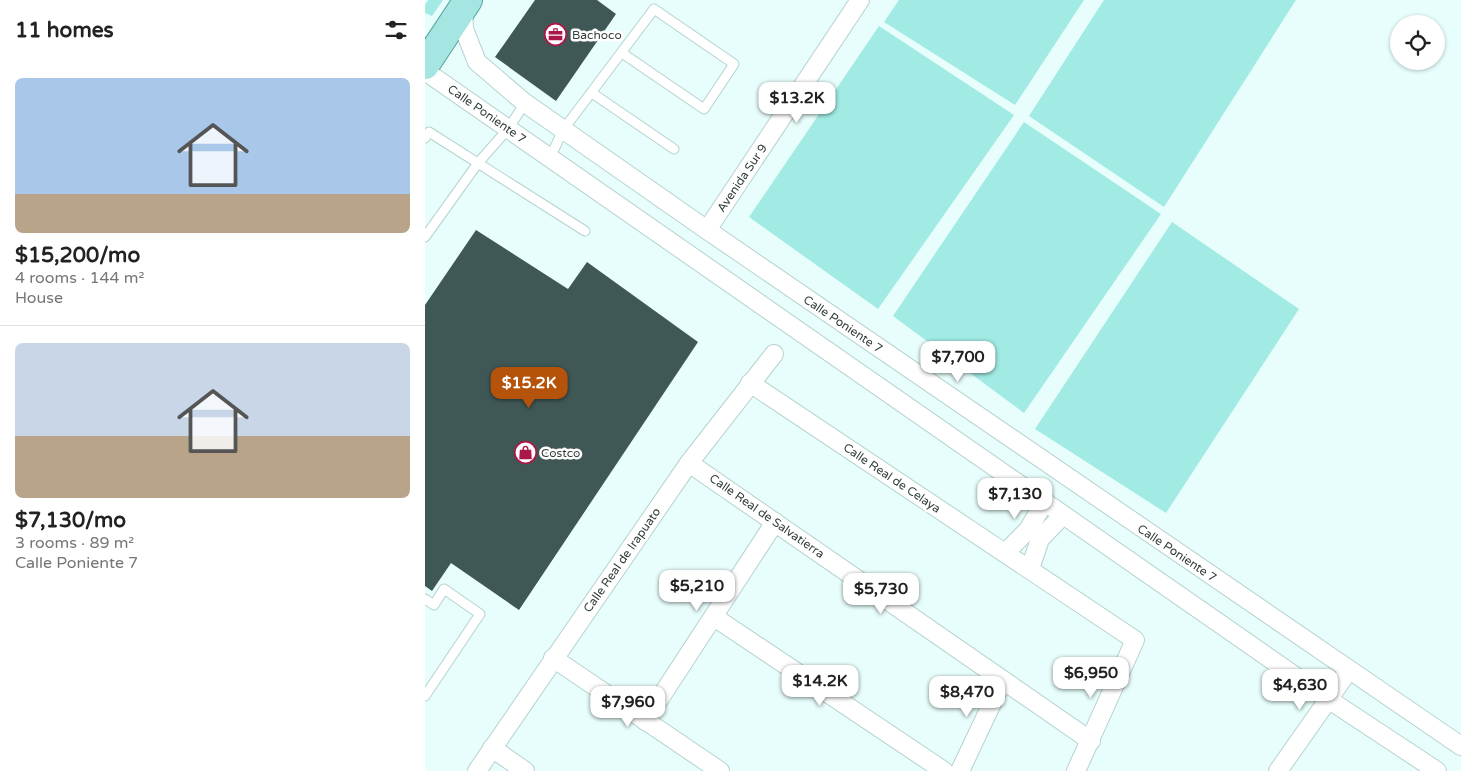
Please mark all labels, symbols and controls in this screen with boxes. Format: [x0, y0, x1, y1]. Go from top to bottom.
map controls [1390, 15, 1445, 70]
button: locate [1390, 15, 1445, 70]
icon: filters [382, 16, 410, 44]
text: 11 homes [15, 18, 114, 43]
office icon: Bachoco [544, 23, 568, 47]
place label: Bachoco [572, 28, 622, 42]
street label: Calle Poniente 7 [445, 82, 529, 146]
pin: $13.2K [756, 82, 838, 124]
text: $13.2K [770, 88, 824, 108]
icon: home [168, 110, 258, 200]
street label: Avenida Sur 9 [714, 141, 770, 215]
text: $15,200/mo [15, 243, 140, 268]
text: 4 rooms · 144 m² [15, 268, 144, 288]
text: House [15, 288, 63, 308]
street label: Calle Poniente 7 [801, 292, 885, 356]
pin: $7,700 [917, 340, 999, 383]
text: $7,700 [931, 347, 985, 367]
pin: $15.2K [488, 366, 570, 409]
text: $15.2K [502, 373, 556, 393]
icon: home [168, 376, 258, 466]
street label: Calle Real de Celaya [841, 440, 943, 516]
shop icon: Costco [513, 441, 537, 465]
place label: Costco [541, 446, 580, 460]
street label: Calle Real de Salvatierra [707, 471, 827, 561]
pin: $7,130 [974, 478, 1056, 520]
text: $7,130 [988, 484, 1042, 504]
street label: Calle Real de Irapuato [581, 505, 663, 615]
text: $7,130/mo [15, 508, 126, 533]
street label: Calle Poniente 7 [1135, 521, 1219, 585]
text: 3 rooms · 89 m² [15, 533, 134, 553]
text: Calle Poniente 7 [15, 553, 138, 573]
pin: $5,210 [656, 570, 738, 612]
pin: $5,730 [840, 572, 922, 615]
text: $5,210 [670, 576, 724, 596]
text: $5,730 [854, 579, 908, 599]
pin: $6,950 [1050, 656, 1132, 699]
text: $6,950 [1064, 663, 1118, 683]
pin: $14.2K [779, 664, 861, 707]
pin: $4,630 [1259, 668, 1341, 711]
text: $14.2K [793, 671, 847, 691]
text: $4,630 [1273, 675, 1327, 695]
pin: $8,470 [926, 676, 1008, 718]
text: $8,470 [940, 682, 994, 702]
pin: $7,960 [587, 686, 669, 728]
text: $7,960 [601, 692, 655, 712]

